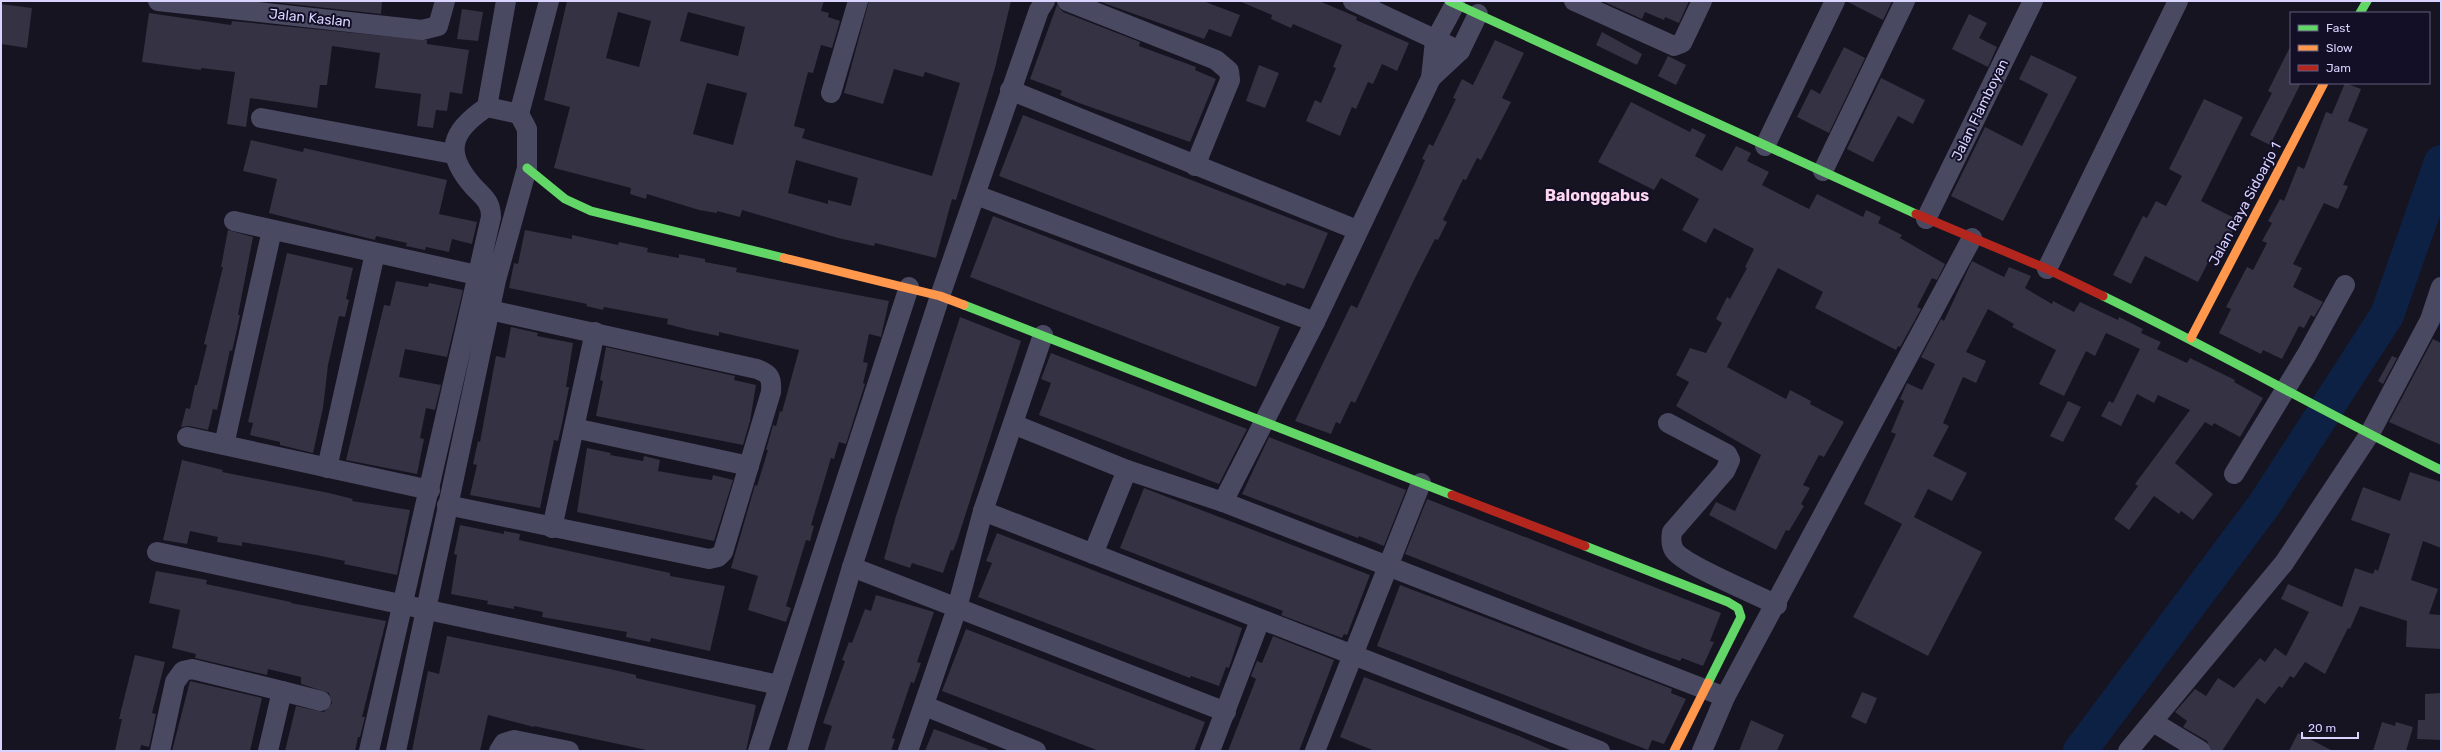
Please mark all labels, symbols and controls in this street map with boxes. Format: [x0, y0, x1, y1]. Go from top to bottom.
street label: Jalan Kaslan [268, 5, 352, 31]
legend [2290, 12, 2430, 84]
text: Fast [2326, 21, 2350, 35]
text: Slow [2326, 41, 2353, 55]
street label: Jalan Flamboyan [1948, 56, 2012, 164]
text: Jam [2326, 61, 2351, 75]
street label: Jalan Raya Sidoarjo 1 [2205, 139, 2285, 269]
district label: Balonggabus [1545, 186, 1649, 205]
scale bar [2302, 714, 2358, 740]
text: 20 m [2308, 721, 2336, 735]

